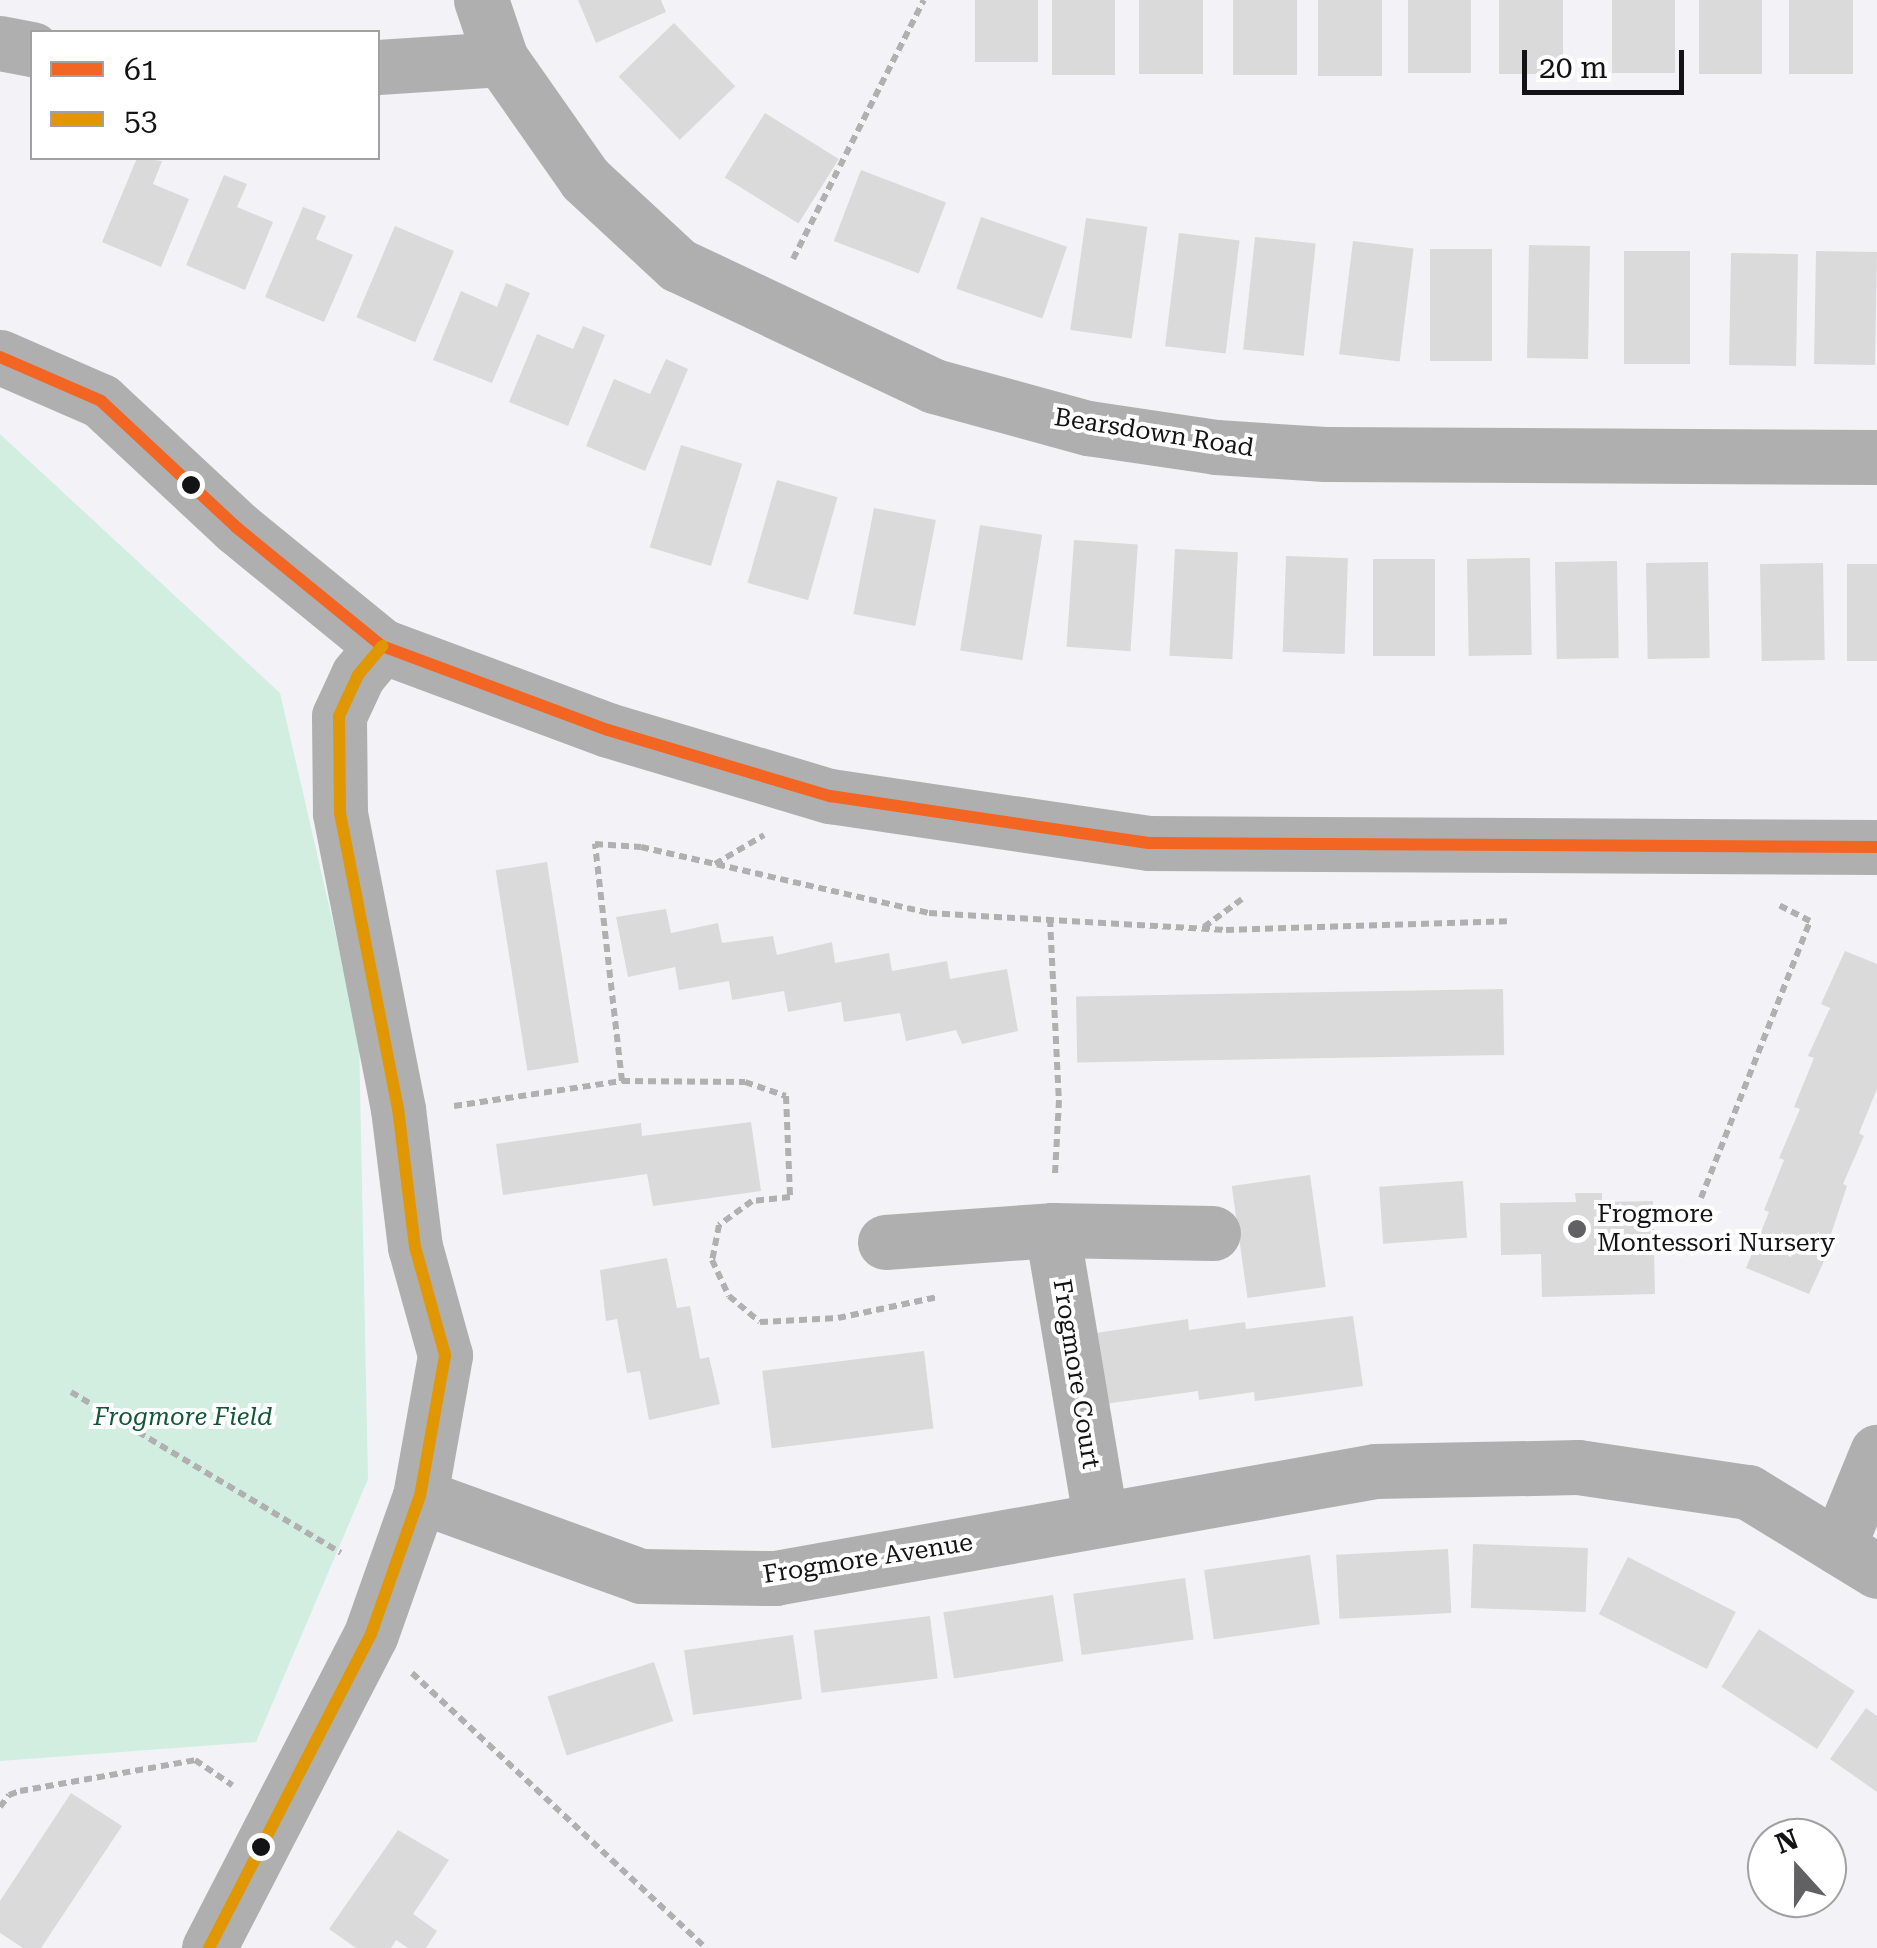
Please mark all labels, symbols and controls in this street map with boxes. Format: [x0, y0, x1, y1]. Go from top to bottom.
legend [30, 30, 380, 160]
scale bar [1527, 30, 1690, 92]
text: 20 m [1539, 50, 1608, 85]
text: 61 [124, 52, 158, 87]
text: 53 [124, 102, 158, 137]
street label: Bearsdown Road [1052, 402, 1256, 464]
unlabelled marker [181, 475, 201, 495]
place label: Frogmore Montessori Nursery [1597, 1200, 1835, 1259]
marker: Frogmore Montessori Nursery [1566, 1218, 1588, 1240]
street label: Frogmore Court [1046, 1277, 1106, 1471]
park label: Frogmore Field [93, 1402, 273, 1432]
street label: Frogmore Avenue [761, 1528, 975, 1590]
north arrow [1747, 1818, 1847, 1918]
text: N [1771, 1822, 1803, 1861]
unlabelled marker [251, 1837, 271, 1857]

